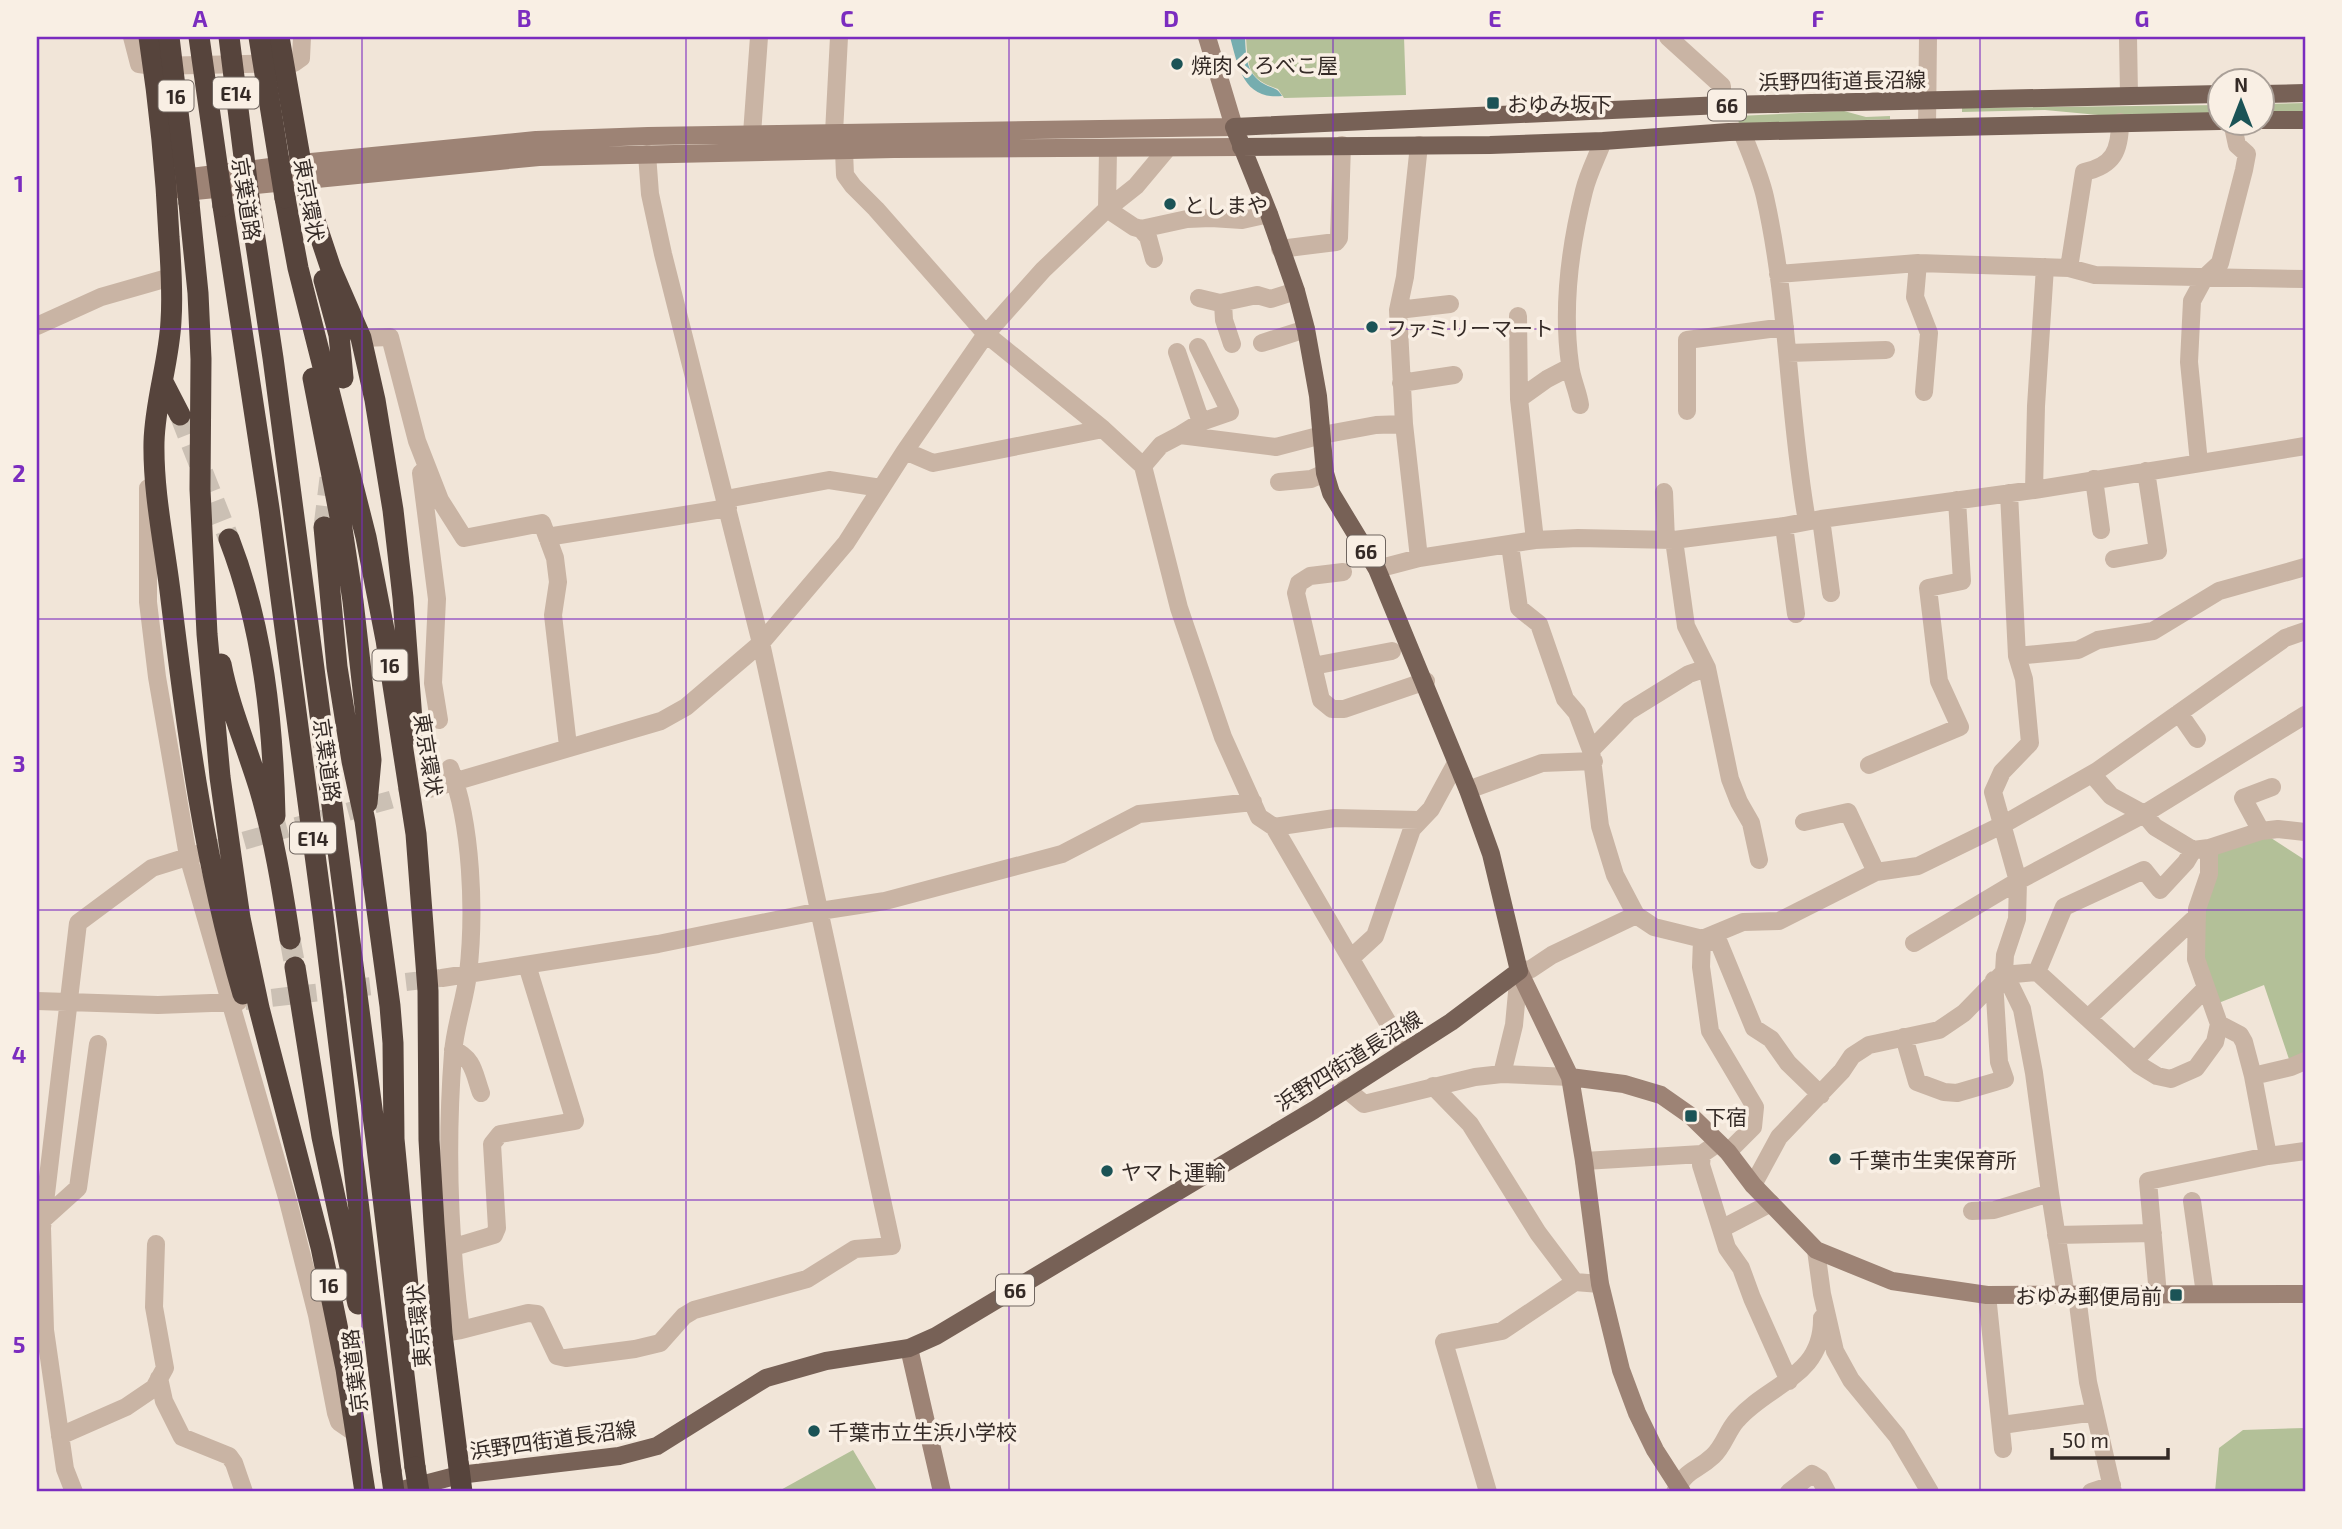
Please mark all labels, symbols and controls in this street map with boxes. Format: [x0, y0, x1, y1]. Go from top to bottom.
text: A [192, 4, 208, 32]
text: B [517, 4, 531, 32]
text: C [840, 4, 854, 32]
text: D [1163, 4, 1179, 32]
text: E [1488, 4, 1502, 32]
text: F [1812, 4, 1825, 32]
text: G [2135, 4, 2149, 32]
place label: 焼肉くろべこ屋 [1191, 52, 1338, 77]
marker: 焼肉くろべこ屋 [1169, 56, 1185, 72]
street label: 浜野四街道長沼線 [1758, 66, 1926, 94]
north arrow [2206, 66, 2276, 136]
text: N [2234, 73, 2248, 96]
road number: E14 [213, 78, 259, 108]
road number: 16 [158, 80, 194, 111]
road number: 66 [1708, 90, 1746, 120]
place label: おゆみ坂下 [1507, 91, 1612, 116]
marker: おゆみ坂下 [1485, 95, 1501, 111]
street label: 京葉道路 [228, 156, 266, 242]
street label: 東京環状 [290, 156, 330, 244]
text: 1 [14, 169, 24, 197]
place label: としまや [1184, 192, 1268, 217]
marker: としまや [1162, 196, 1178, 212]
place label: ファミリーマート [1386, 315, 1554, 340]
marker: ファミリーマート [1364, 319, 1380, 335]
text: 2 [12, 459, 26, 487]
road number: 66 [1347, 536, 1385, 566]
road number: 16 [372, 650, 408, 680]
street label: 東京環状 [410, 712, 448, 798]
street label: 京葉道路 [310, 717, 346, 803]
text: 3 [12, 749, 26, 777]
road number: E14 [290, 822, 336, 853]
street label: 浜野四街道長沼線 [1270, 1005, 1426, 1115]
text: 4 [12, 1040, 26, 1068]
place label: 下宿 [1705, 1104, 1747, 1129]
marker: 下宿 [1683, 1108, 1699, 1124]
place label: 千葉市生実保育所 [1849, 1147, 2017, 1172]
marker: 千葉市生実保育所 [1827, 1151, 1843, 1167]
place label: ヤマト運輸 [1121, 1159, 1226, 1184]
marker: ヤマト運輸 [1099, 1163, 1115, 1179]
road number: 16 [312, 1270, 346, 1301]
road number: 66 [996, 1274, 1034, 1306]
street label: 東京環状 [402, 1283, 434, 1369]
place label: おゆみ郵便局前 [2015, 1283, 2162, 1308]
marker: おゆみ郵便局前 [2168, 1287, 2184, 1303]
street label: 京葉道路 [336, 1328, 372, 1414]
text: 5 [13, 1330, 25, 1358]
street label: 浜野四街道長沼線 [468, 1415, 638, 1463]
scale bar [2052, 1417, 2167, 1461]
place label: 千葉市立生浜小学校 [828, 1419, 1017, 1444]
marker: 千葉市立生浜小学校 [806, 1423, 822, 1439]
text: 50 m [2062, 1427, 2109, 1452]

